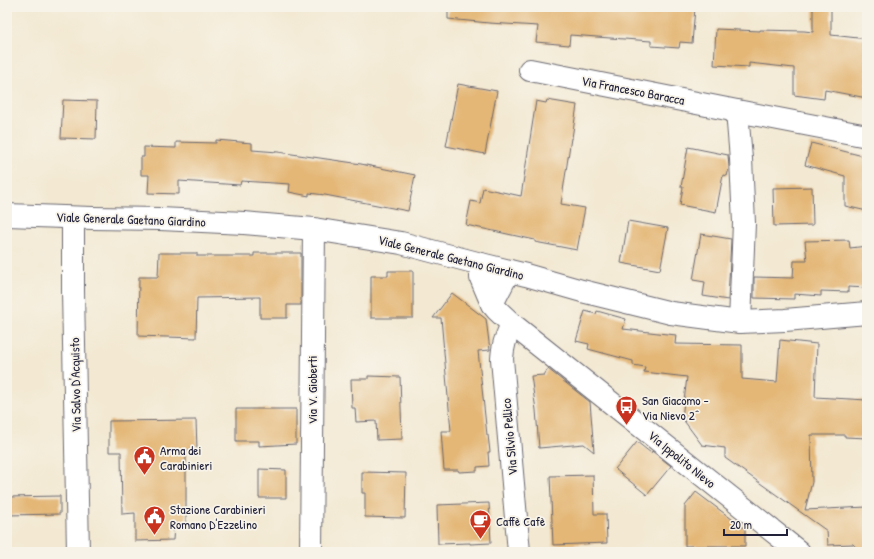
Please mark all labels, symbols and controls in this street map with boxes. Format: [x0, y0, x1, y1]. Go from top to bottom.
street label: Via Francesco Baracca [580, 71, 686, 109]
street label: Viale Generale Gaetano Giardino [56, 207, 206, 231]
street label: Viale Generale Gaetano Giardino [376, 230, 526, 284]
street label: Via Salvo D'Acquisto [65, 337, 85, 433]
street label: Via V. Gioberti [303, 356, 321, 424]
place label: San Giacomo - Via Nievo 2^ [642, 391, 709, 424]
bus stop icon: San Giacomo - Via Nievo 2^ [614, 394, 640, 427]
street label: Via Silvio Pellico [497, 398, 521, 476]
street label: Via Ippolito Nievo [644, 426, 720, 492]
place label: Arma dei Carabinieri [160, 441, 212, 474]
public building icon: Arma dei Carabinieri [131, 444, 157, 477]
place label: Stazione Carabinieri Romano D'Ezzelino [170, 500, 266, 533]
public building icon: Stazione Carabinieri Romano D'Ezzelino [142, 503, 168, 536]
cafe icon: Caffè Cafè [467, 508, 493, 541]
scale bar [724, 511, 787, 537]
place label: Caffè Cafè [496, 512, 545, 530]
text: 20 m [730, 516, 752, 533]

